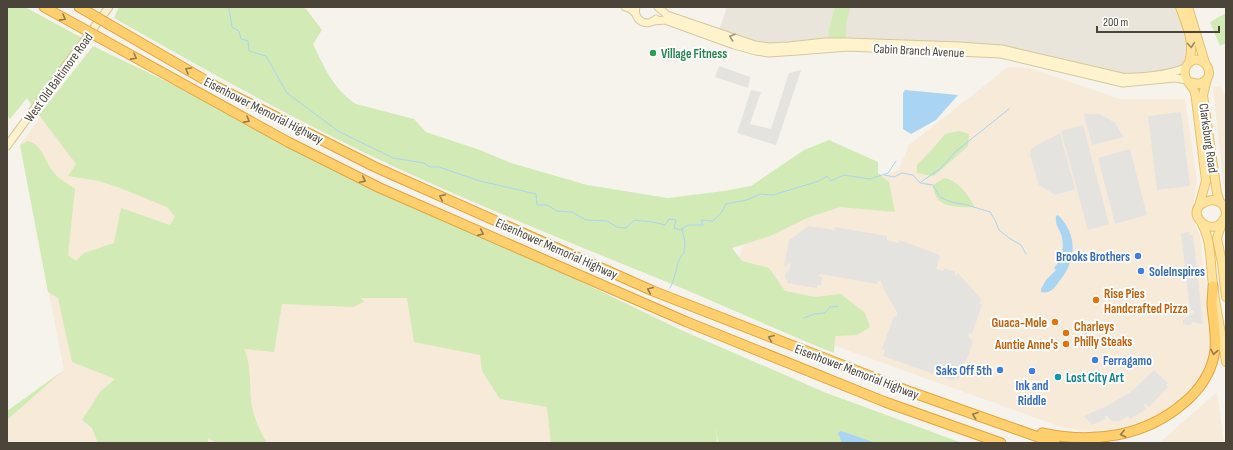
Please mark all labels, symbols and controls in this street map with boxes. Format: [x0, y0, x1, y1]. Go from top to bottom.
scale bar [1097, 8, 1219, 34]
one-way arrow [59, 13, 66, 20]
text: 200 m [1103, 15, 1129, 30]
street label: West Old Baltimore Road [21, 30, 97, 125]
one-way arrow [728, 33, 735, 42]
street label: Cabin Branch Avenue [873, 41, 965, 61]
one-way arrow [1186, 42, 1195, 48]
place label: Village Fitness [661, 46, 727, 62]
marker: Village Fitness [648, 48, 658, 58]
one-way arrow [130, 52, 137, 59]
one-way arrow [185, 67, 192, 74]
street label: Eisenhower Memorial Highway [201, 74, 326, 148]
street label: Clarksburg Road [1195, 102, 1221, 174]
one-way arrow [243, 115, 251, 122]
one-way arrow [359, 175, 366, 183]
one-way arrow [439, 194, 447, 202]
street label: Eisenhower Memorial Highway [493, 215, 620, 283]
one-way arrow [477, 228, 485, 236]
place label: Brooks Brothers [1056, 249, 1130, 265]
marker: Brooks Brothers [1133, 251, 1143, 261]
place label: SoleInspires [1149, 264, 1205, 280]
marker: SoleInspires [1136, 266, 1146, 276]
one-way arrow [647, 286, 654, 294]
place label: Rise Pies Handcrafted Pizza [1104, 286, 1188, 317]
marker: Rise Pies Handcrafted Pizza [1091, 295, 1101, 305]
place label: Guaca-Mole [991, 315, 1047, 331]
marker: Guaca-Mole [1050, 317, 1060, 327]
place label: Charleys Philly Steaks [1074, 319, 1132, 350]
marker: Charleys Philly Steaks [1061, 328, 1071, 338]
one-way arrow [768, 334, 775, 342]
place label: Auntie Anne's [994, 337, 1058, 353]
marker: Auntie Anne's [1061, 339, 1071, 349]
street label: Eisenhower Memorial Highway [792, 341, 921, 403]
one-way arrow [1211, 349, 1219, 356]
place label: Ferragamo [1103, 353, 1152, 369]
marker: Ferragamo [1090, 355, 1100, 365]
place label: Saks Off 5th [936, 363, 992, 379]
marker: Saks Off 5th [995, 365, 1005, 375]
marker: Ink and Riddle [1027, 366, 1037, 376]
place label: Lost City Art [1066, 370, 1125, 386]
marker: Lost City Art [1053, 372, 1063, 382]
place label: Ink and Riddle [1016, 378, 1049, 409]
one-way arrow [971, 412, 978, 420]
one-way arrow [1119, 430, 1126, 438]

